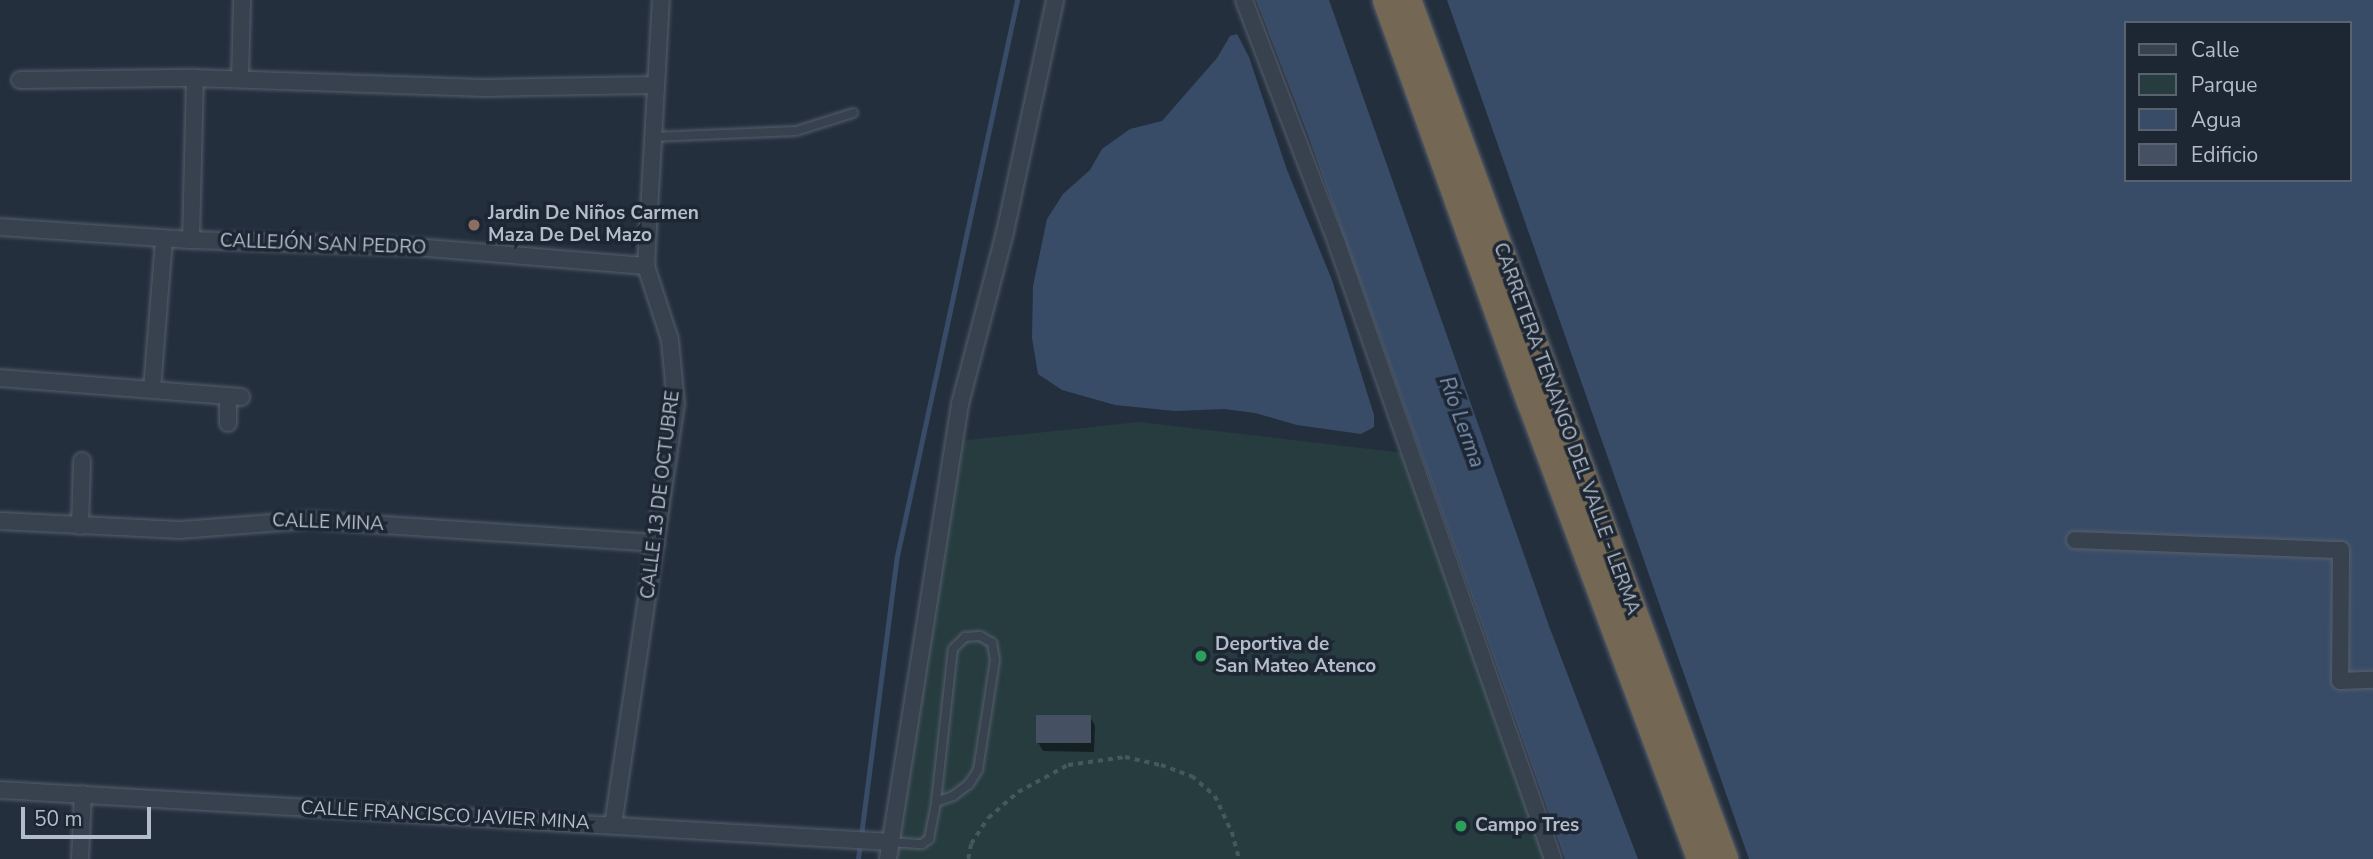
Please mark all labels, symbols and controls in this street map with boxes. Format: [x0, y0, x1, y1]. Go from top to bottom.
legend [2124, 21, 2352, 182]
text: Calle [2191, 36, 2239, 64]
text: Parque [2191, 71, 2258, 99]
text: Agua [2191, 106, 2241, 134]
text: Edificio [2191, 141, 2258, 169]
place label: Jardin De Niños Carmen Maza De Del Mazo [488, 203, 699, 247]
marker: Jardin De Niños Carmen Maza De Del Mazo [466, 217, 482, 233]
street label: CALLEJÓN SAN PEDRO [219, 230, 427, 260]
street label: CARRETERA TENANGO DEL VALLE - LERMA [1488, 240, 1644, 618]
water label: Río Lerma [1434, 373, 1490, 471]
street label: CALLE 13 DE OCTUBRE [637, 390, 685, 600]
street label: CALLE MINA [272, 510, 384, 536]
place label: Deportiva de San Mateo Atenco [1215, 634, 1376, 678]
marker: Deportiva de San Mateo Atenco [1193, 648, 1209, 664]
scale bar [24, 792, 154, 836]
street label: CALLE FRANCISCO JAVIER MINA [300, 797, 590, 835]
text: 50 m [34, 805, 83, 833]
place label: Campo Tres [1475, 815, 1579, 837]
marker: Campo Tres [1453, 818, 1469, 834]

